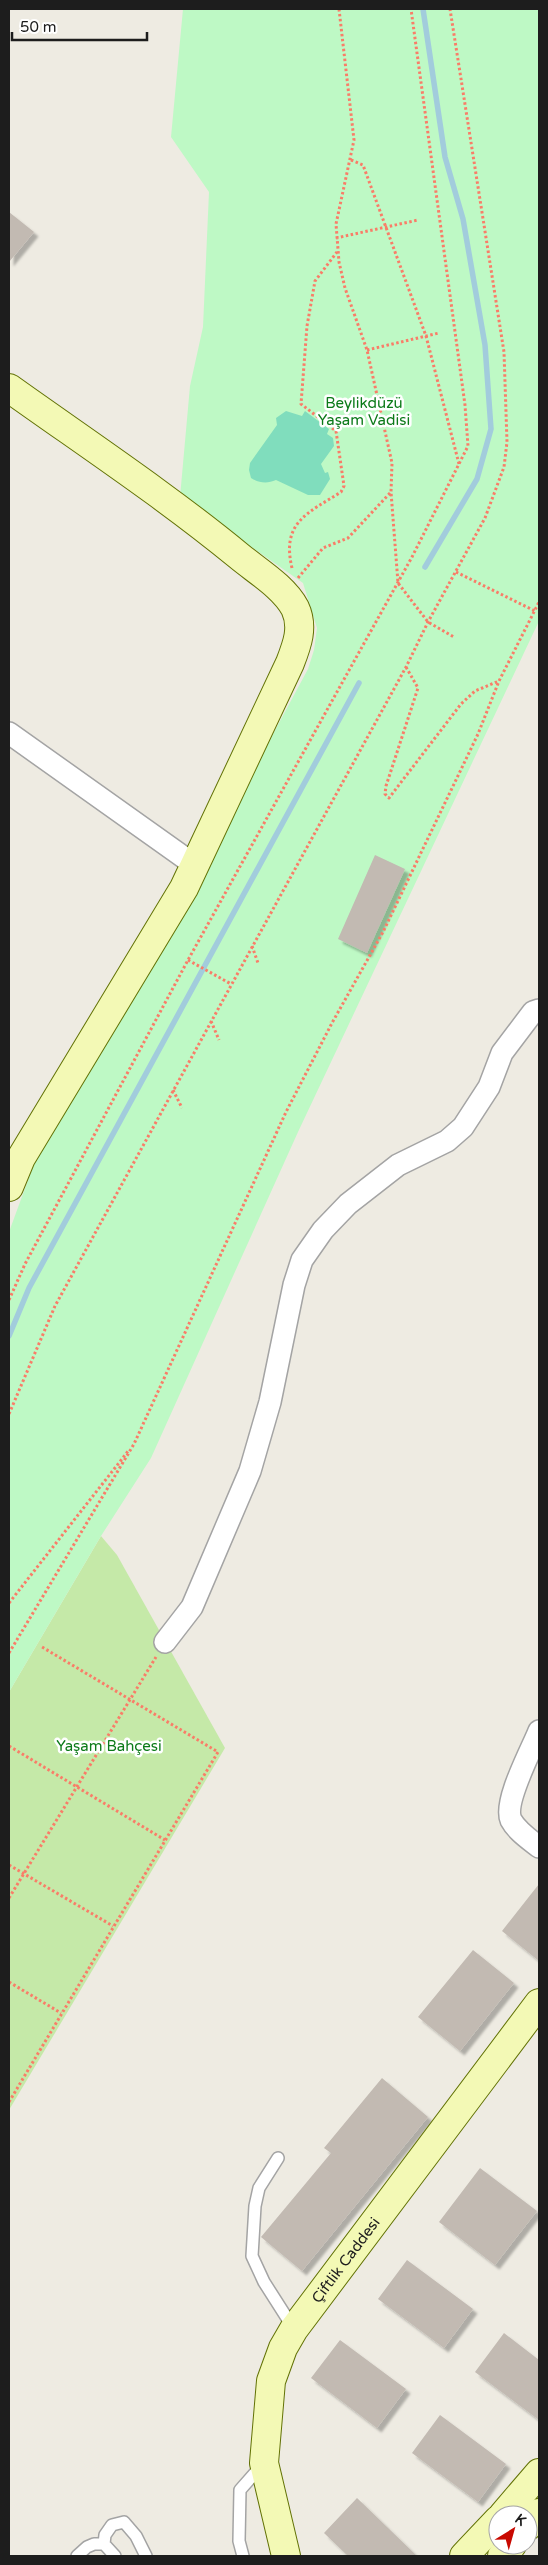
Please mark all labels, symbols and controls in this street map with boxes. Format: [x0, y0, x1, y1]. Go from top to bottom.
scale bar [12, 10, 148, 42]
text: 50 m [20, 18, 57, 36]
park label: Beylikdüzü Yaşam Vadisi [318, 394, 410, 429]
park label: Yaşam Bahçesi [56, 1737, 162, 1755]
street label: Çiftlik Caddesi [308, 2214, 384, 2307]
north arrow [488, 2505, 538, 2555]
text: K [512, 2510, 530, 2530]

